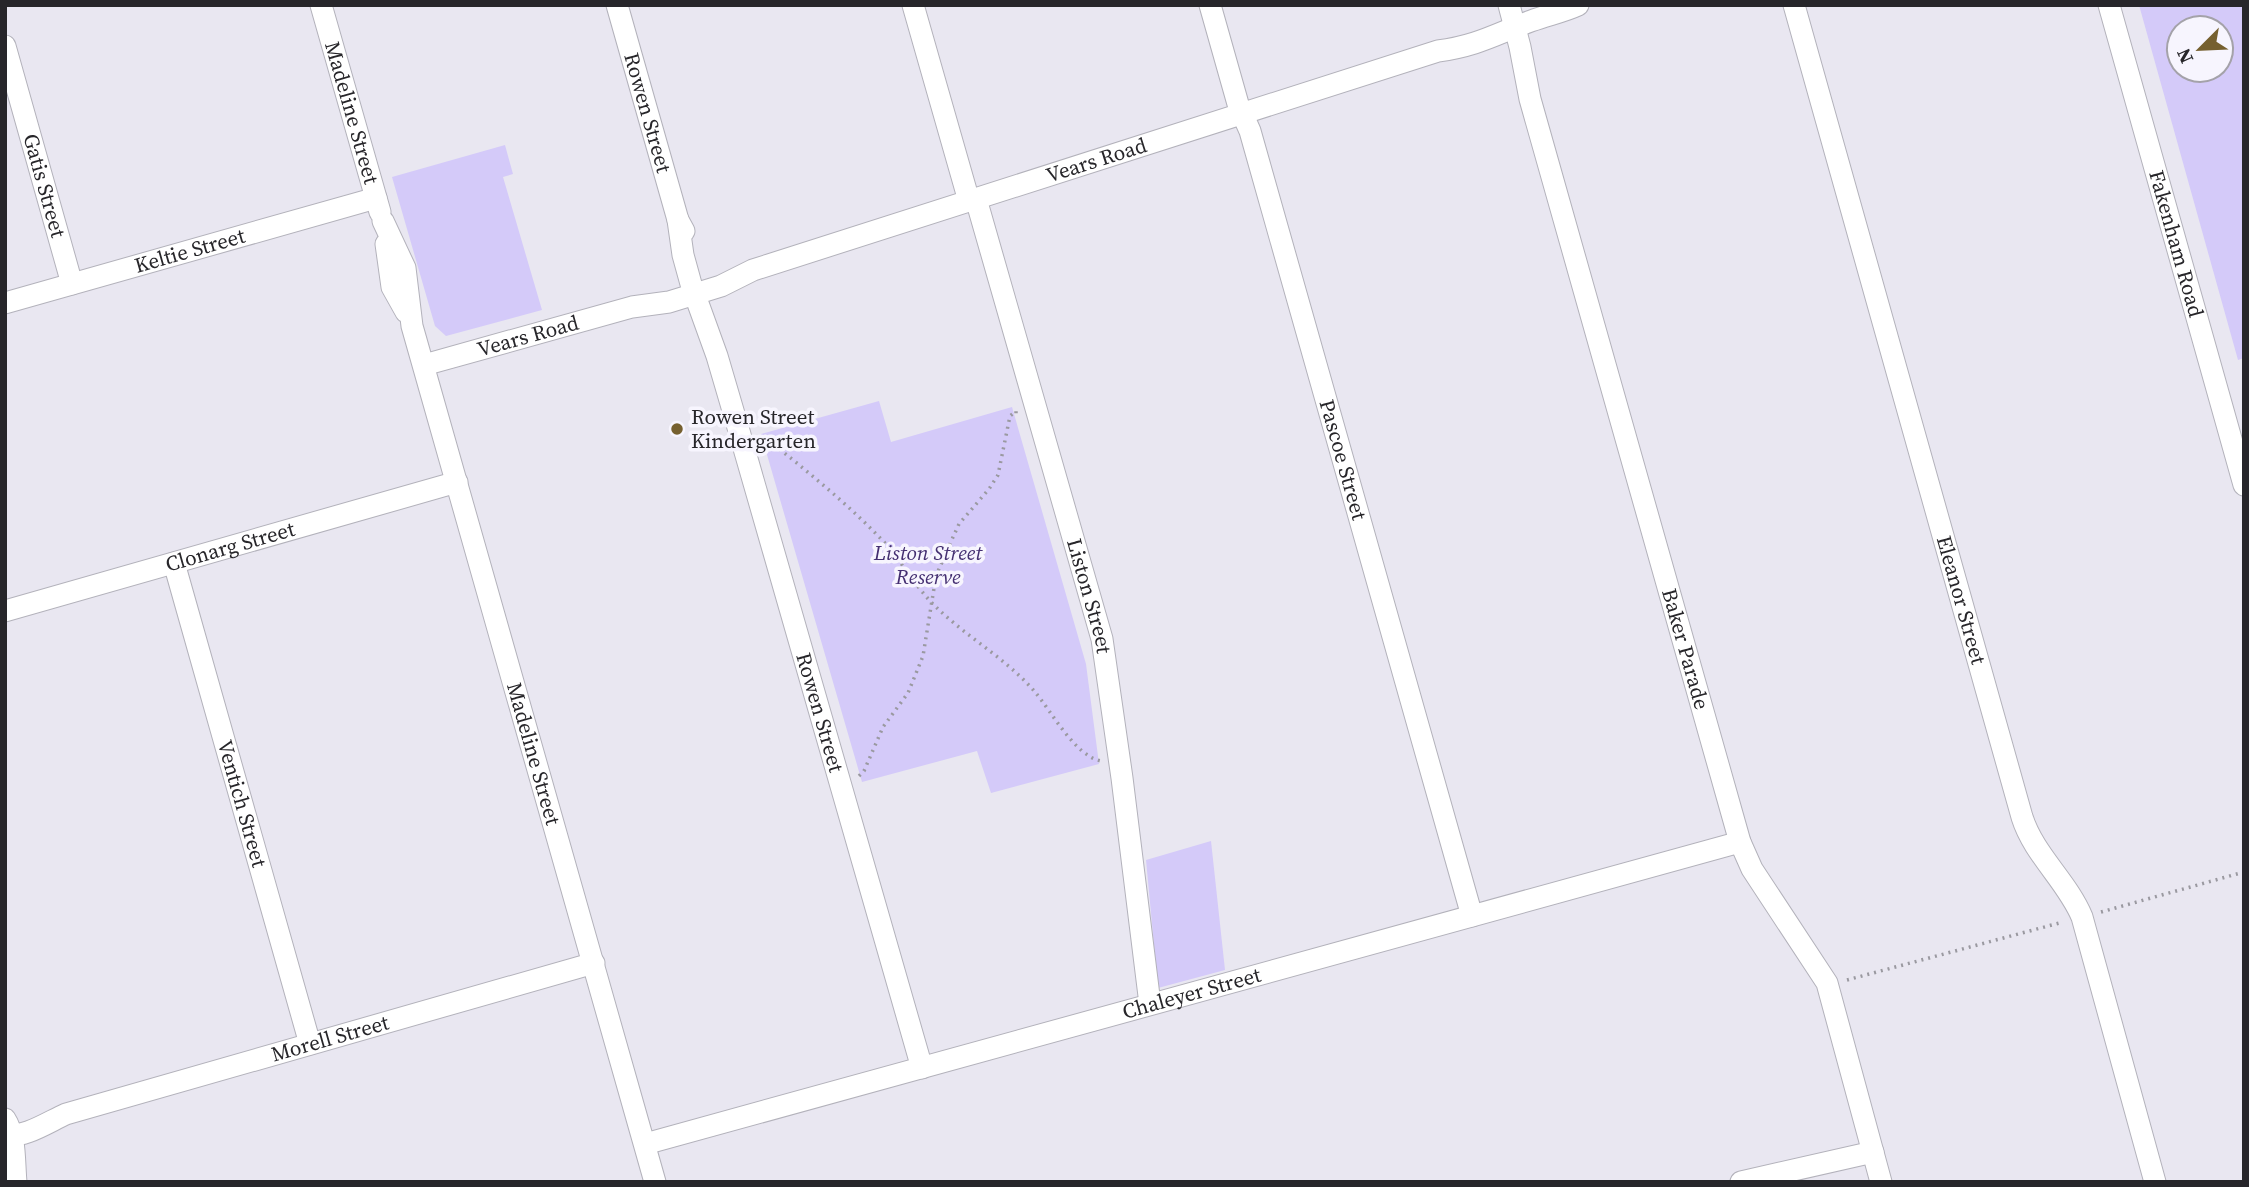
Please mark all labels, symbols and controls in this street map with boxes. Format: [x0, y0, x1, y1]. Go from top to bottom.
north arrow [2165, 14, 2235, 84]
street label: Madeline Street [318, 38, 386, 187]
text: N [2170, 44, 2199, 68]
street label: Rowen Street [617, 49, 679, 176]
street label: Gatis Street [16, 130, 73, 241]
street label: Vears Road [1042, 130, 1150, 189]
street label: Fakenham Road [2142, 167, 2211, 320]
street label: Keltie Street [131, 221, 248, 280]
street label: Vears Road [474, 308, 582, 363]
street label: Pascoe Street [1313, 396, 1374, 523]
place label: Rowen Street Kindergarten [691, 402, 816, 455]
marker: Rowen Street Kindergarten [669, 421, 685, 437]
street label: Clonarg Street [162, 514, 298, 579]
street label: Eleanor Street [1930, 532, 1993, 668]
street label: Liston Street [1060, 535, 1119, 655]
park label: Liston Street Reserve [873, 538, 983, 591]
street label: Baker Parade [1655, 585, 1717, 713]
street label: Rowen Street [789, 649, 851, 776]
street label: Madeline Street [500, 679, 568, 828]
street label: Ventich Street [211, 736, 274, 871]
street label: Chaleyer Street [1119, 960, 1264, 1026]
street label: Morell Street [268, 1007, 392, 1069]

